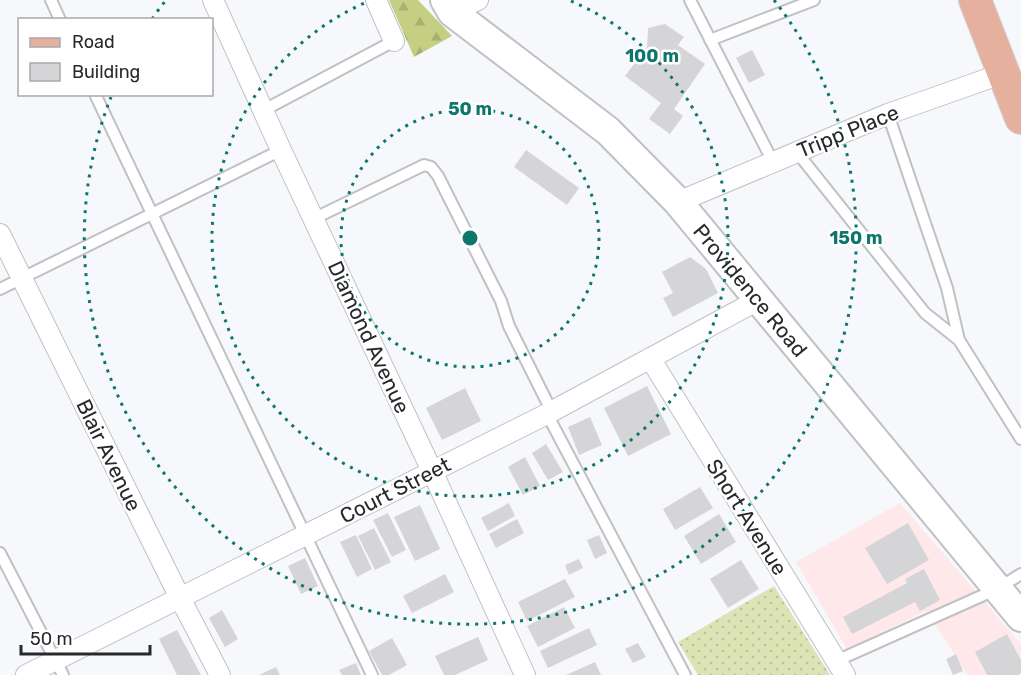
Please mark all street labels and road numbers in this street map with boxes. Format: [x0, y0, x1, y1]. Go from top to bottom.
street label: Tripp Place [794, 99, 902, 163]
street label: Providence Road [689, 218, 813, 362]
street label: Diamond Avenue [323, 257, 415, 417]
street label: Blair Avenue [71, 395, 147, 515]
street label: Court Street [336, 451, 454, 529]
street label: Short Avenue [701, 454, 793, 580]

